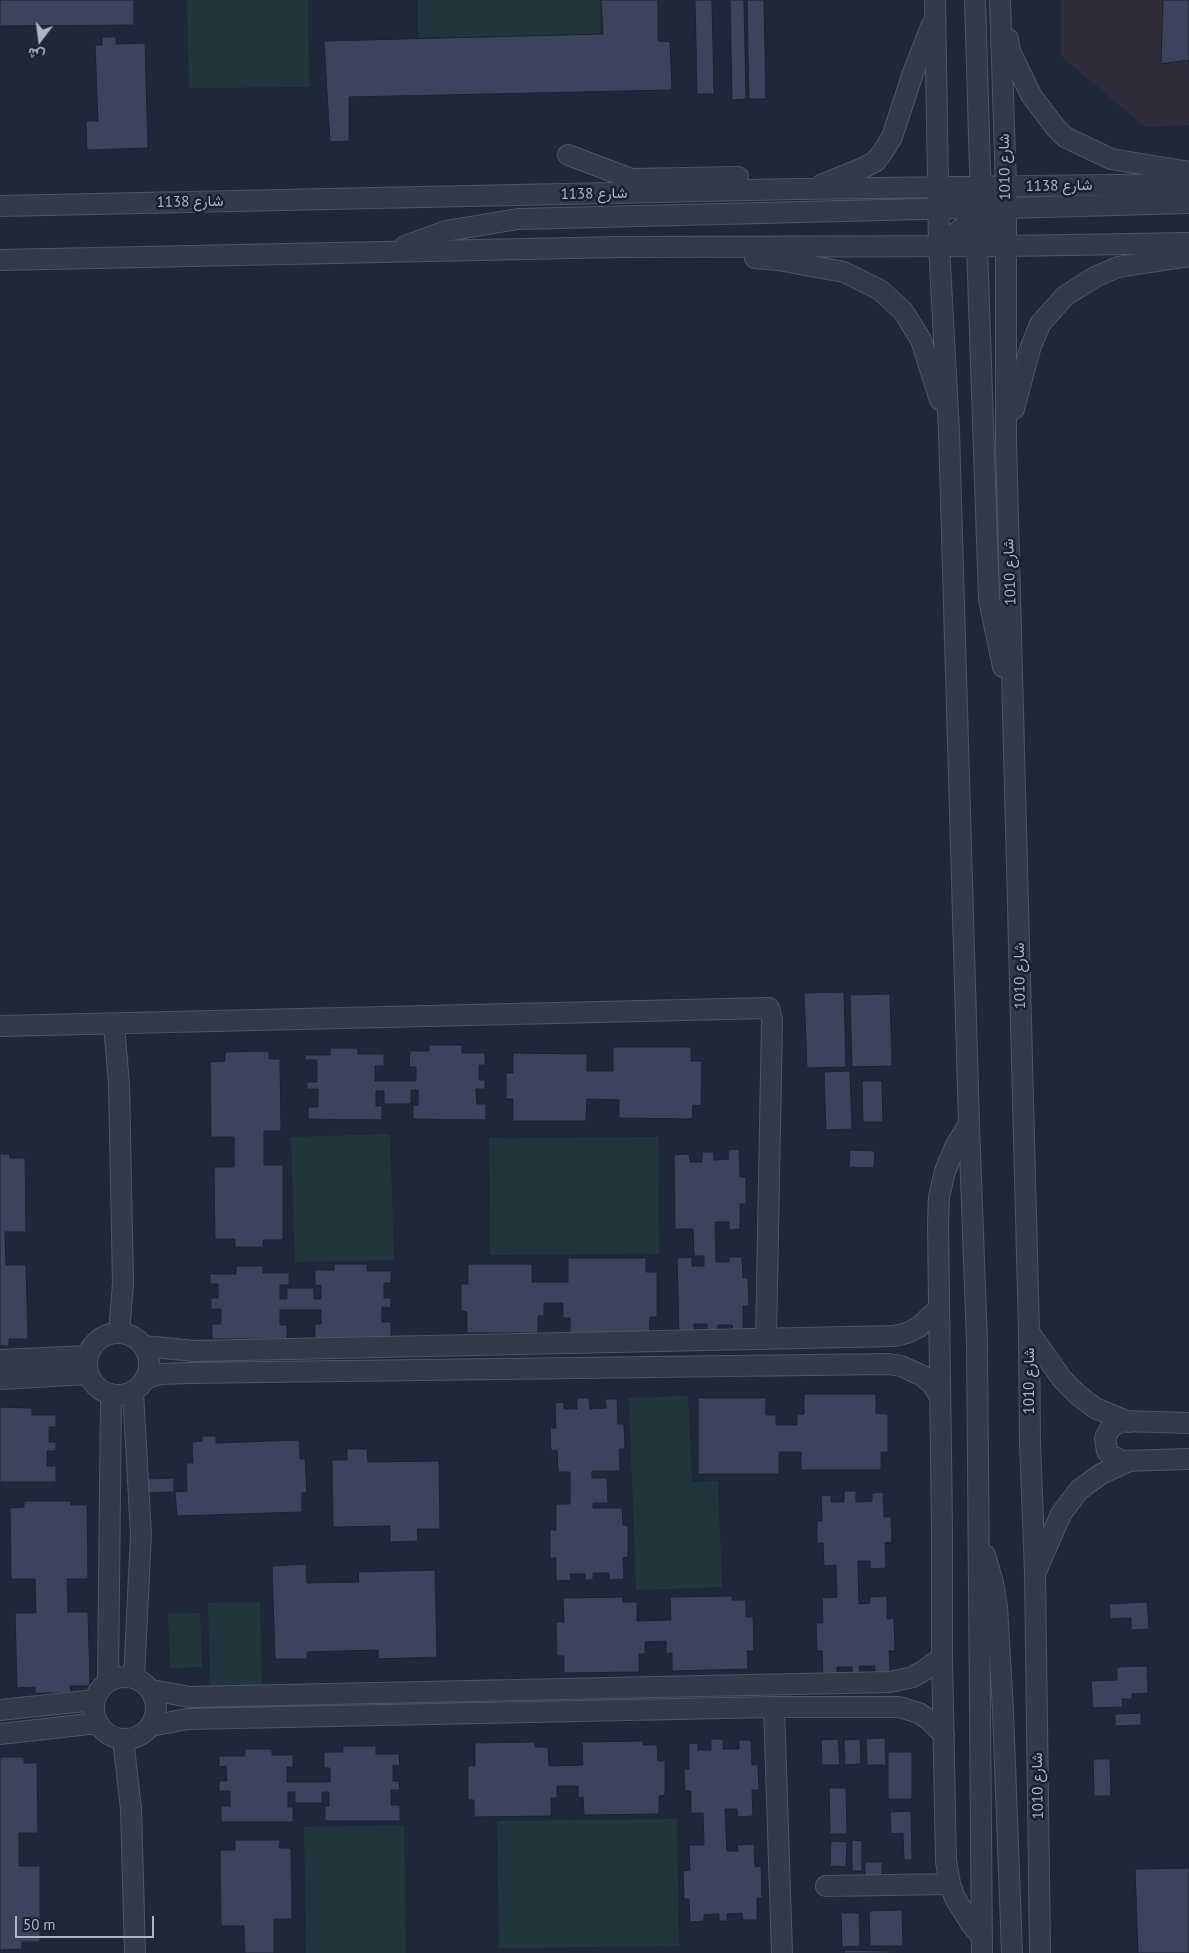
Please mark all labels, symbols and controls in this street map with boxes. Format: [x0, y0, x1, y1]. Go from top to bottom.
north arrow [15, 15, 65, 65]
text: ش [26, 44, 47, 65]
street label: شارع 1010 [995, 133, 1015, 201]
street label: شارع 1138 [1025, 176, 1093, 196]
street label: شارع 1138 [560, 184, 628, 204]
street label: شارع 1138 [156, 192, 224, 212]
street label: شارع 1010 [1000, 538, 1020, 606]
street label: شارع 1010 [1010, 942, 1030, 1010]
street label: شارع 1010 [1021, 1348, 1039, 1414]
street label: شارع 1010 [1028, 1752, 1048, 1820]
scale bar [18, 1906, 156, 1938]
text: 50 m [23, 1915, 56, 1934]

